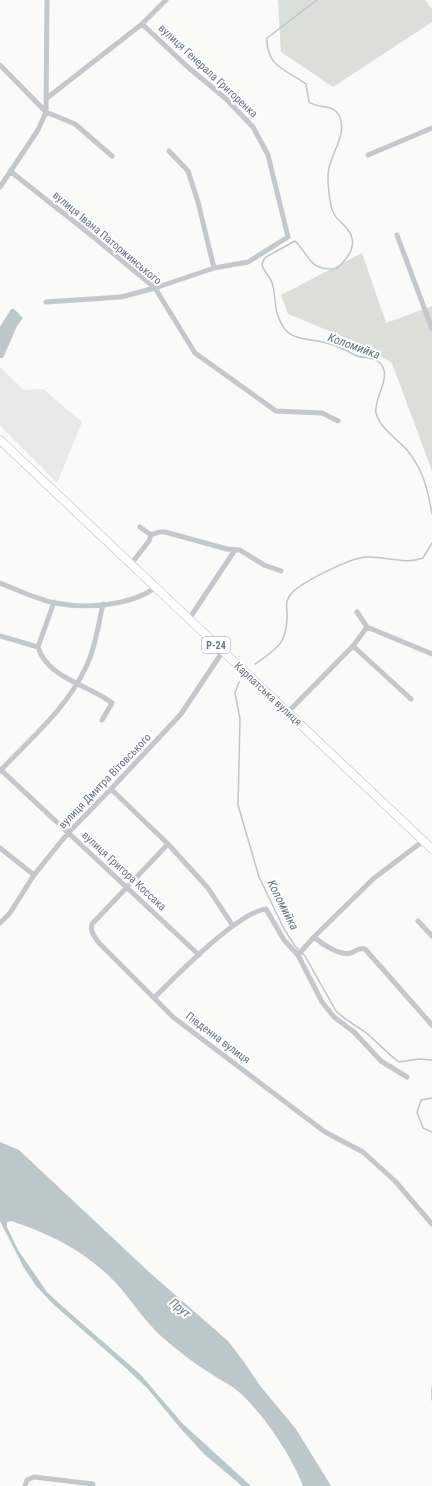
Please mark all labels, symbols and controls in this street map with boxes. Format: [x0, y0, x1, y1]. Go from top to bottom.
street label: вулиця Генерала Григоренка [156, 22, 260, 120]
street label: вулиця Івана Паторжинського [50, 189, 164, 288]
water label: Коломийка [326, 330, 382, 362]
road number: Р-24 [202, 637, 230, 653]
street label: Карпатська вулиця [232, 659, 304, 729]
street label: вулиця Дмитра Вітовського [56, 730, 154, 831]
street label: вулиця Григора Коссака [79, 829, 169, 913]
water label: Коломийка [264, 878, 302, 932]
street label: Південна вулиця [183, 1010, 253, 1066]
water label: Прут [167, 1295, 194, 1321]

